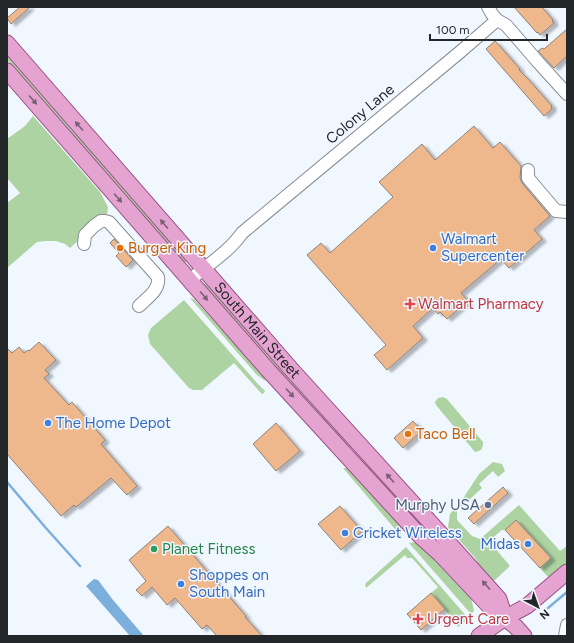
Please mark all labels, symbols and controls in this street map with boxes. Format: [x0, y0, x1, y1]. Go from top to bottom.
scale bar [430, 16, 547, 42]
text: 100 m [436, 23, 470, 37]
street label: Colony Lane [322, 80, 398, 148]
one-way arrow [28, 95, 37, 106]
one-way arrow [74, 120, 83, 131]
one-way arrow [113, 194, 122, 203]
one-way arrow [160, 218, 169, 229]
place label: Walmart Supercenter [441, 230, 524, 265]
place label: Burger King [128, 239, 206, 257]
marker: Burger King [115, 243, 125, 253]
marker: Walmart Supercenter [428, 243, 438, 253]
street label: South Main Street [210, 278, 304, 382]
one-way arrow [199, 291, 208, 301]
place label: Walmart Pharmacy [418, 295, 544, 313]
marker: Walmart Pharmacy [405, 299, 415, 309]
one-way arrow [285, 389, 294, 398]
place label: The Home Depot [56, 414, 171, 432]
marker: The Home Depot [43, 418, 53, 428]
place label: Taco Bell [416, 425, 475, 443]
marker: Taco Bell [403, 429, 413, 439]
one-way arrow [385, 473, 395, 483]
place label: Murphy USA [395, 496, 480, 514]
marker: Murphy USA [483, 500, 493, 510]
place label: Cricket Wireless [353, 524, 462, 542]
marker: Cricket Wireless [340, 528, 350, 538]
place label: Midas [480, 535, 520, 553]
marker: Midas [523, 539, 533, 549]
place label: Planet Fitness [162, 540, 255, 558]
marker: Planet Fitness [149, 544, 159, 554]
place label: Shoppes on South Main [189, 566, 269, 601]
marker: Shoppes on South Main [176, 579, 186, 589]
one-way arrow [482, 580, 491, 590]
north arrow [518, 587, 558, 627]
text: N [537, 606, 552, 622]
place label: Urgent Care [427, 610, 509, 628]
marker: Urgent Care [412, 613, 424, 625]

